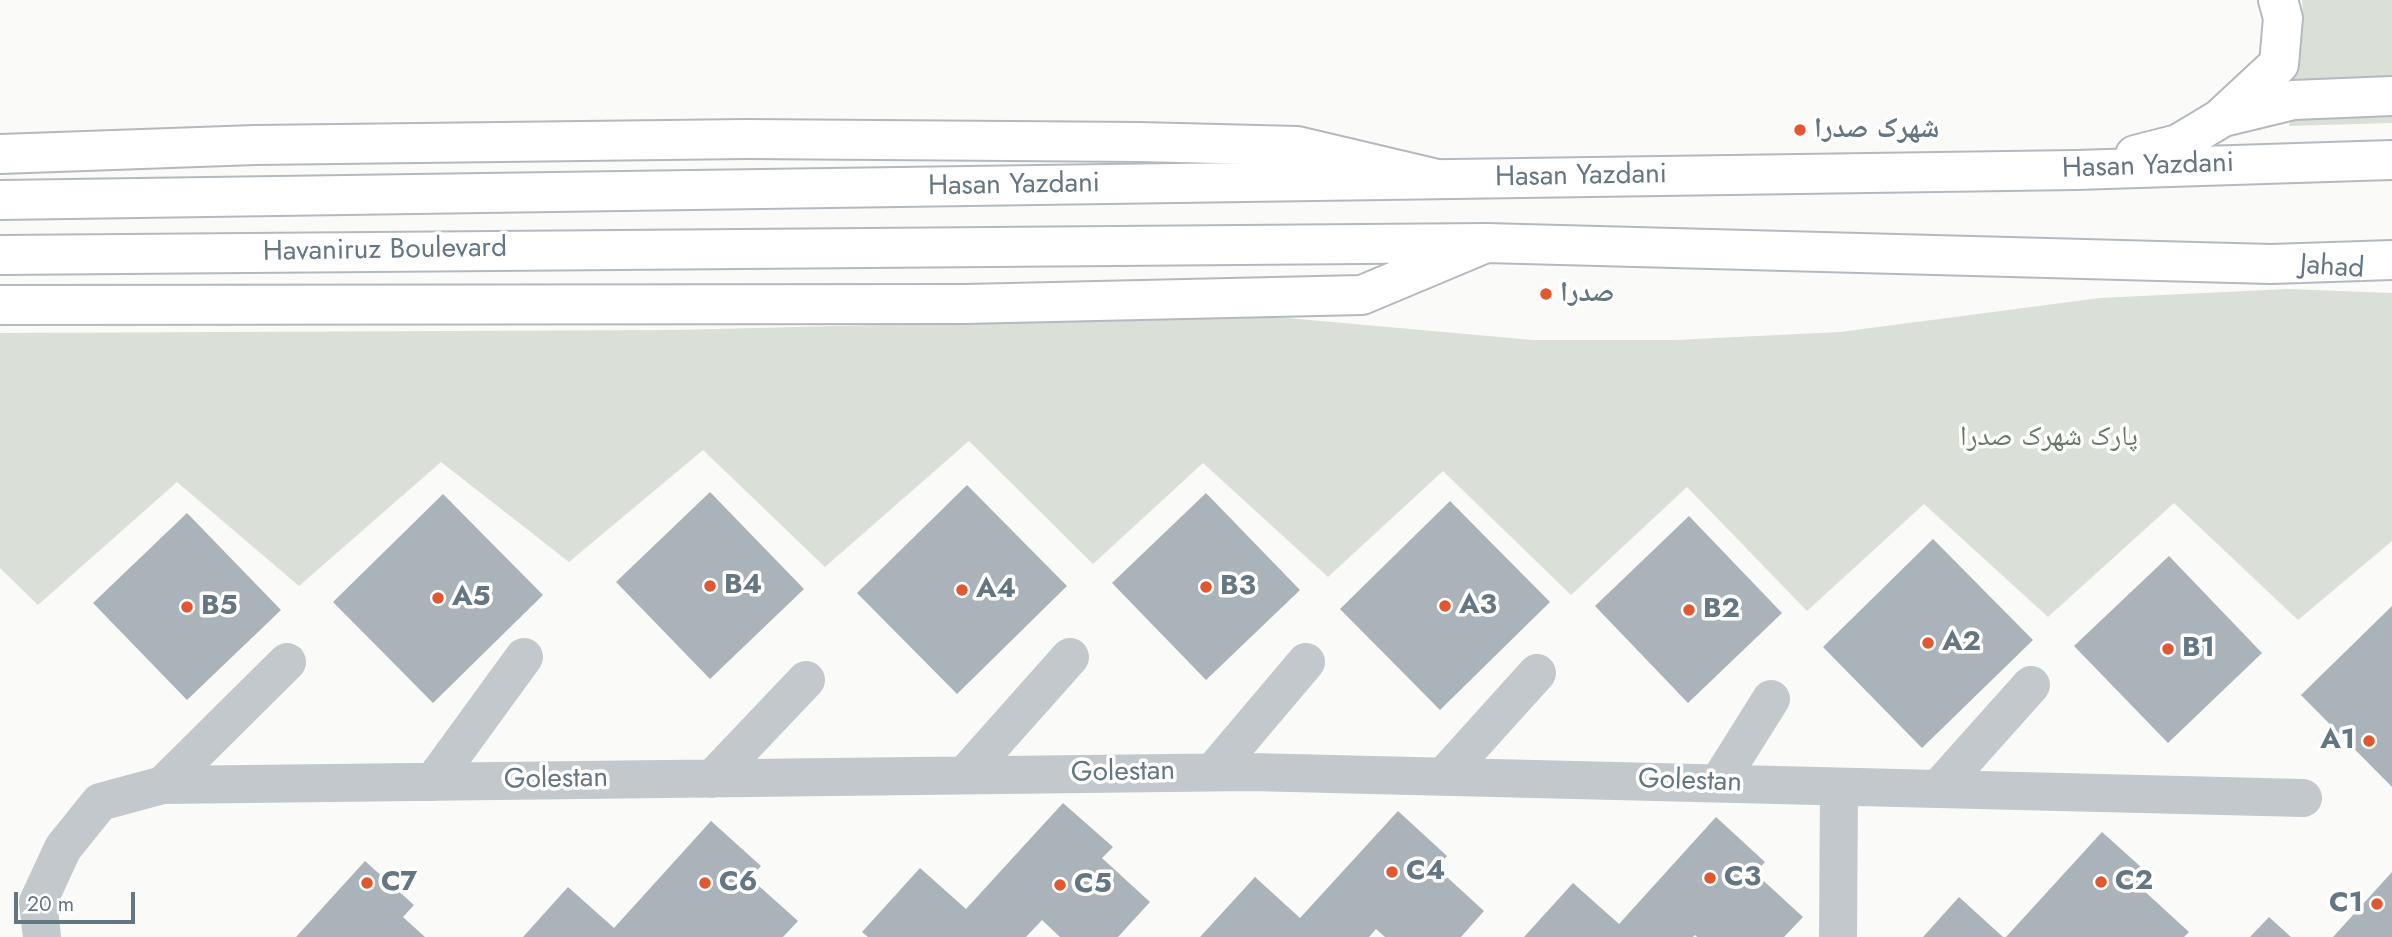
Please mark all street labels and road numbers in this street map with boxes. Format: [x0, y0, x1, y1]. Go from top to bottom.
street label: Hasan Yazdani [2061, 147, 2235, 187]
street label: Hasan Yazdani [1495, 159, 1667, 195]
street label: Hasan Yazdani [928, 168, 1100, 204]
street label: Havaniruz Boulevard [263, 232, 507, 270]
street label: Jahad [2299, 249, 2365, 287]
street label: Golestan [1071, 755, 1175, 791]
street label: Golestan [504, 762, 608, 798]
street label: Golestan [1637, 763, 1743, 801]

